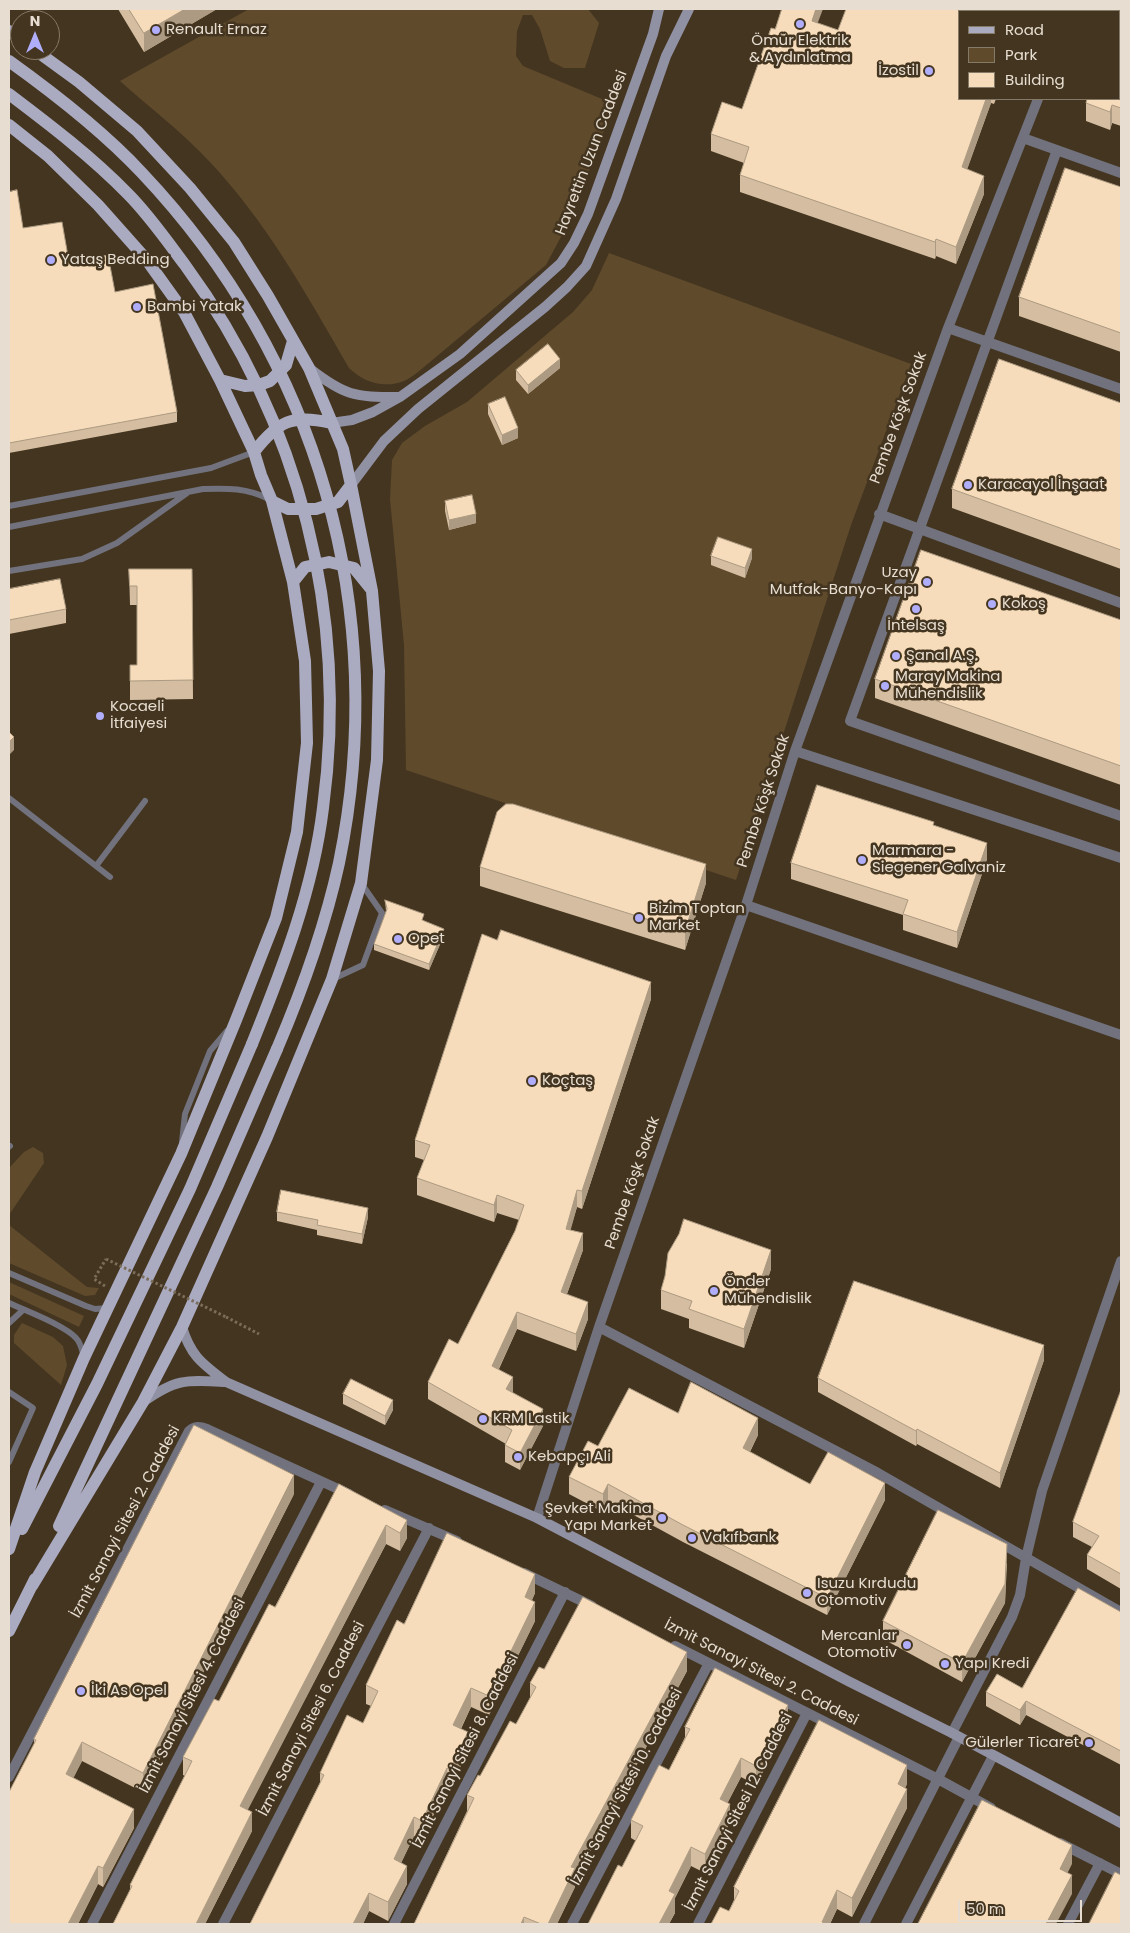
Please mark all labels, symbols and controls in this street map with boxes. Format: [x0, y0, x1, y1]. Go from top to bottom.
north arrow [10, 10, 60, 60]
legend [958, 10, 1120, 100]
text: N [30, 11, 40, 31]
marker: Ömür Elektrik & Aydınlatma [794, 18, 806, 30]
text: Road [1005, 19, 1044, 40]
place label: Renault Ernaz [166, 21, 267, 39]
marker: Renault Ernaz [150, 24, 162, 36]
place label: Ömür Elektrik & Aydınlatma [749, 32, 851, 67]
text: Park [1005, 44, 1037, 65]
place label: İzostil [878, 62, 919, 80]
marker: İzostil [923, 65, 935, 77]
street label: Hayrettin Uzun Caddesi [552, 68, 632, 238]
text: Building [1005, 69, 1065, 90]
place label: Yataş Bedding [61, 251, 170, 269]
marker: Yataş Bedding [45, 254, 57, 266]
place label: Bambi Yatak [147, 298, 242, 316]
marker: Bambi Yatak [131, 301, 143, 313]
street label: Pembe Köşk Sokak [867, 350, 931, 486]
place label: Karacayol İnşaat [978, 476, 1105, 494]
marker: Karacayol İnşaat [962, 479, 974, 491]
place label: Uzay Mutfak-Banyo-Kapı [770, 564, 917, 599]
marker: Uzay Mutfak-Banyo-Kapı [921, 576, 933, 588]
place label: Kokoş [1002, 595, 1046, 613]
marker: Kokoş [986, 598, 998, 610]
marker: İntelsaş [910, 603, 922, 615]
place label: İntelsaş [887, 617, 945, 635]
place label: Şanal A.Ş. [906, 647, 978, 665]
marker: Şanal A.Ş. [890, 650, 902, 662]
place label: Maray Makina Mühendislik [895, 668, 1000, 703]
marker: Maray Makina Mühendislik [879, 680, 891, 692]
place label: Kocaeli İtfaiyesi [110, 698, 167, 733]
marker: Kocaeli İtfaiyesi [94, 710, 106, 722]
street label: Pembe Köşk Sokak [734, 732, 794, 870]
place label: Marmara - Siegener Galvaniz [872, 842, 1006, 877]
marker: Marmara - Siegener Galvaniz [856, 854, 868, 866]
place label: Bizim Toptan Market [649, 900, 745, 935]
marker: Bizim Toptan Market [633, 912, 645, 924]
place label: Opet [408, 930, 445, 948]
marker: Opet [392, 933, 404, 945]
place label: Koçtaş [542, 1072, 593, 1090]
marker: Koçtaş [526, 1075, 538, 1087]
street label: Pembe Köşk Sokak [602, 1114, 664, 1252]
place label: Önder Mühendislik [724, 1273, 812, 1308]
marker: Önder Mühendislik [708, 1285, 720, 1297]
place label: KRM Lastik [493, 1410, 569, 1428]
marker: KRM Lastik [477, 1413, 489, 1425]
street label: İzmit Sanayi Sitesi 2. Caddesi [68, 1423, 184, 1621]
place label: Kebapçı Ali [528, 1448, 611, 1466]
marker: Kebapçı Ali [512, 1451, 524, 1463]
place label: Şevket Makina Yapı Market [545, 1500, 652, 1535]
marker: Şevket Makina Yapı Market [656, 1512, 668, 1524]
place label: Vakıfbank [702, 1529, 776, 1547]
marker: Vakıfbank [686, 1532, 698, 1544]
place label: Isuzu Kırdudu Otomotiv [817, 1575, 916, 1610]
marker: Isuzu Kırdudu Otomotiv [801, 1587, 813, 1599]
street label: İzmit Sanayi Sitesi 4. Caddesi [136, 1596, 250, 1796]
street label: İzmit Sanayi Sitesi 2. Caddesi [661, 1616, 861, 1730]
street label: İzmit Sanayi Sitesi 6. Caddesi [255, 1619, 369, 1819]
place label: Mercanlar Otomotiv [821, 1627, 897, 1662]
marker: Mercanlar Otomotiv [901, 1639, 913, 1651]
street label: İzmit Sanayi Sitesi 8. Caddesi [409, 1651, 523, 1851]
place label: Yapı Kredi [955, 1655, 1029, 1673]
marker: Yapı Kredi [939, 1658, 951, 1670]
place label: İki As Opel [91, 1682, 167, 1700]
marker: İki As Opel [75, 1685, 87, 1697]
street label: İzmit Sanayi Sitesi 10. Caddesi [567, 1685, 687, 1889]
street label: İzmit Sanayi Sitesi 12. Caddesi [681, 1710, 797, 1914]
place label: Gülerler Ticaret [965, 1734, 1079, 1752]
marker: Gülerler Ticaret [1083, 1737, 1095, 1749]
scale bar [960, 1890, 1084, 1922]
text: 50 m [966, 1898, 1004, 1919]

